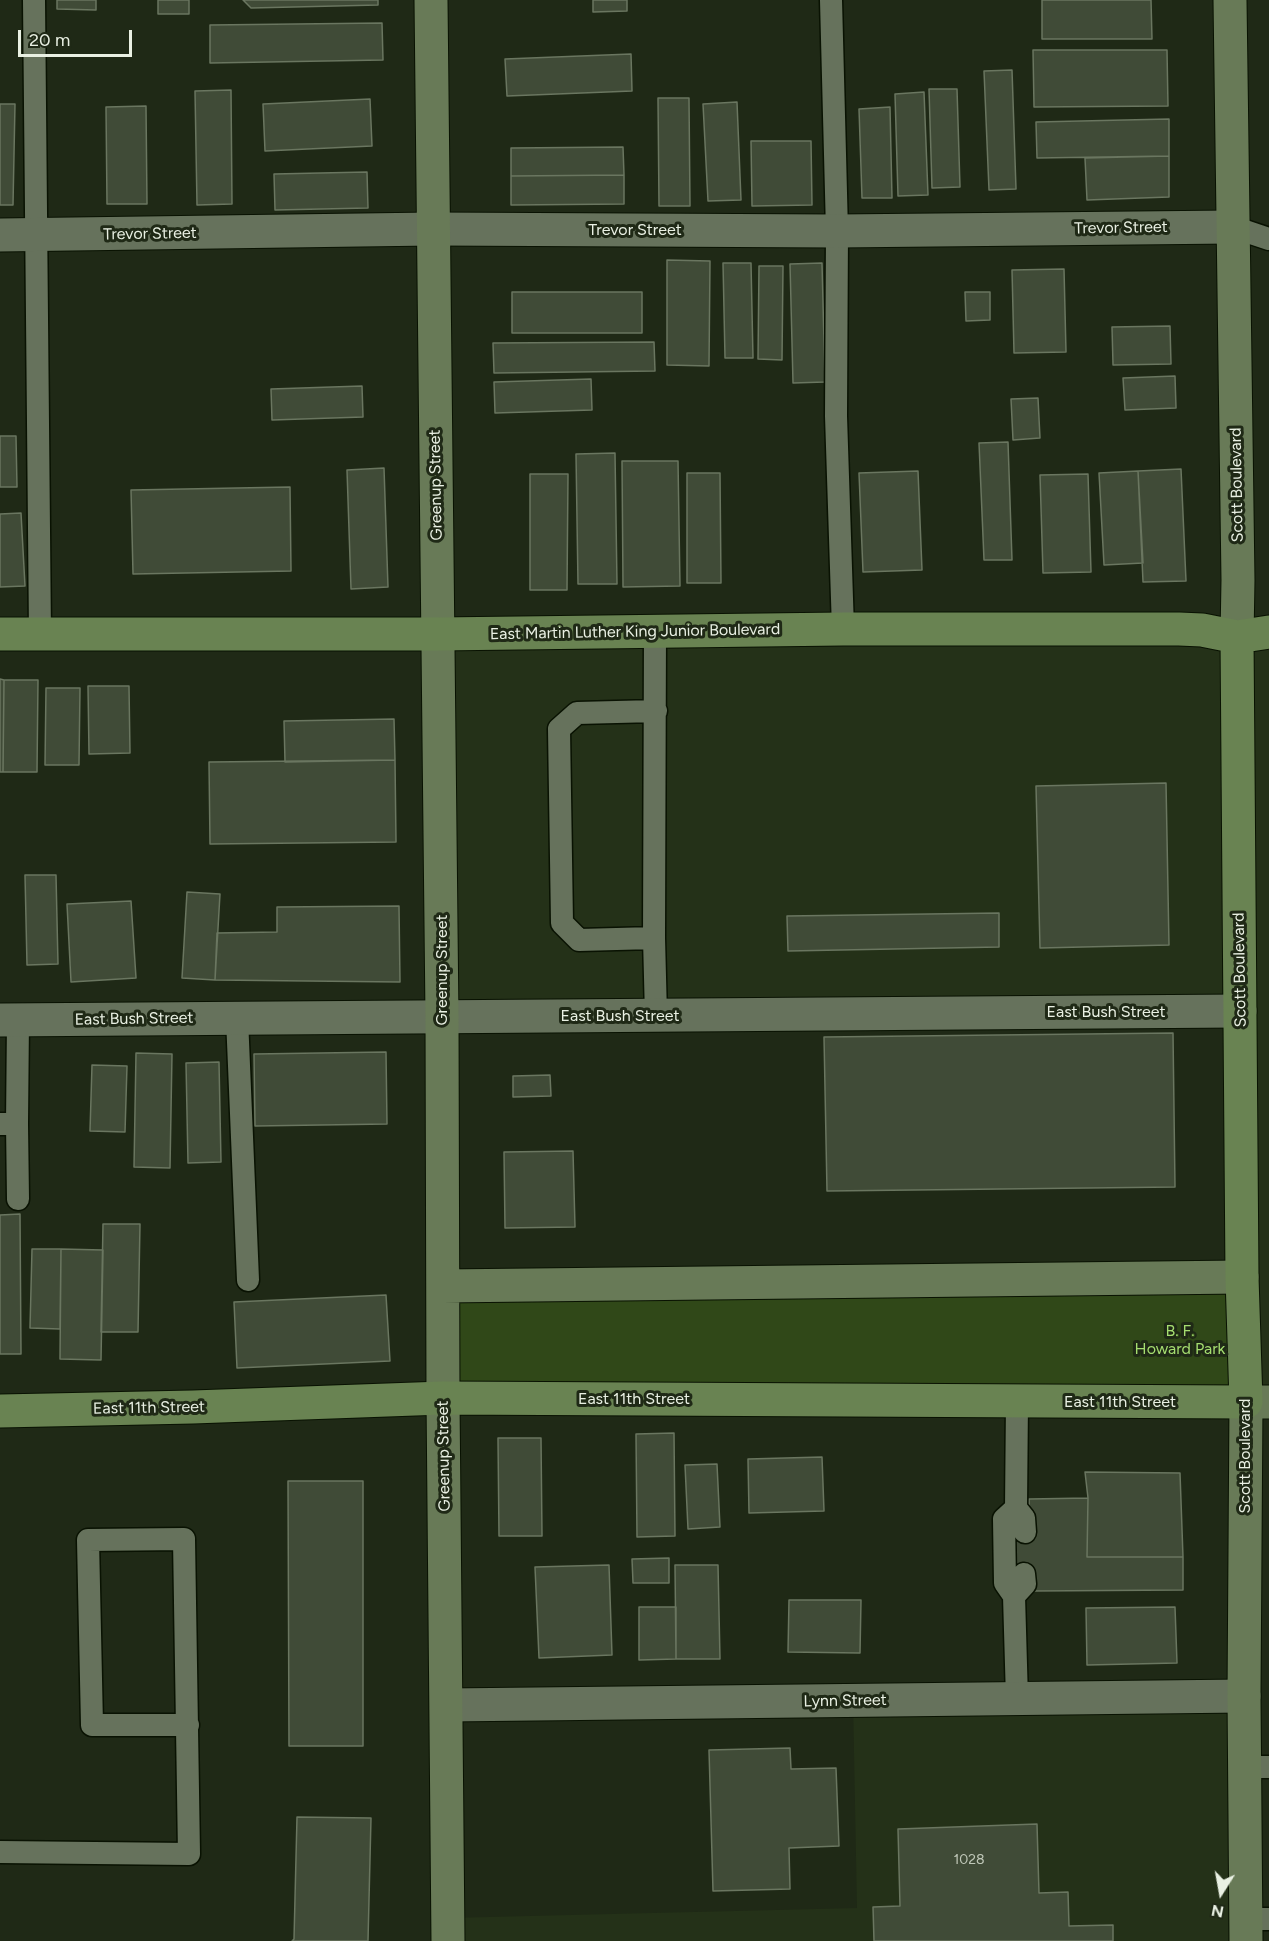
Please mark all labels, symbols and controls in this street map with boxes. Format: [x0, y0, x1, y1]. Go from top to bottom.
scale bar [21, 18, 135, 56]
text: 20 m [29, 29, 70, 51]
street label: Trevor Street [1074, 218, 1168, 238]
street label: Trevor Street [588, 220, 682, 240]
street label: Trevor Street [103, 224, 197, 244]
street label: Scott Boulevard [1226, 427, 1248, 543]
street label: Greenup Street [425, 429, 447, 541]
street label: East Martin Luther King Junior Boulevard [490, 620, 780, 644]
street label: Scott Boulevard [1229, 912, 1251, 1028]
street label: Greenup Street [432, 914, 452, 1026]
street label: East Bush Street [1047, 1002, 1165, 1022]
street label: East Bush Street [561, 1006, 679, 1026]
street label: East Bush Street [74, 1008, 194, 1030]
park label: B. F. Howard Park [1135, 1321, 1225, 1359]
street label: East 11th Street [578, 1389, 690, 1409]
street label: East 11th Street [1064, 1392, 1176, 1412]
street label: East 11th Street [93, 1397, 205, 1419]
street label: Scott Boulevard [1235, 1399, 1255, 1513]
street label: Greenup Street [433, 1400, 455, 1512]
street label: Lynn Street [803, 1691, 887, 1711]
house number: 1028 [953, 1852, 985, 1868]
north arrow [1191, 1863, 1251, 1923]
text: N [1210, 1901, 1225, 1922]

